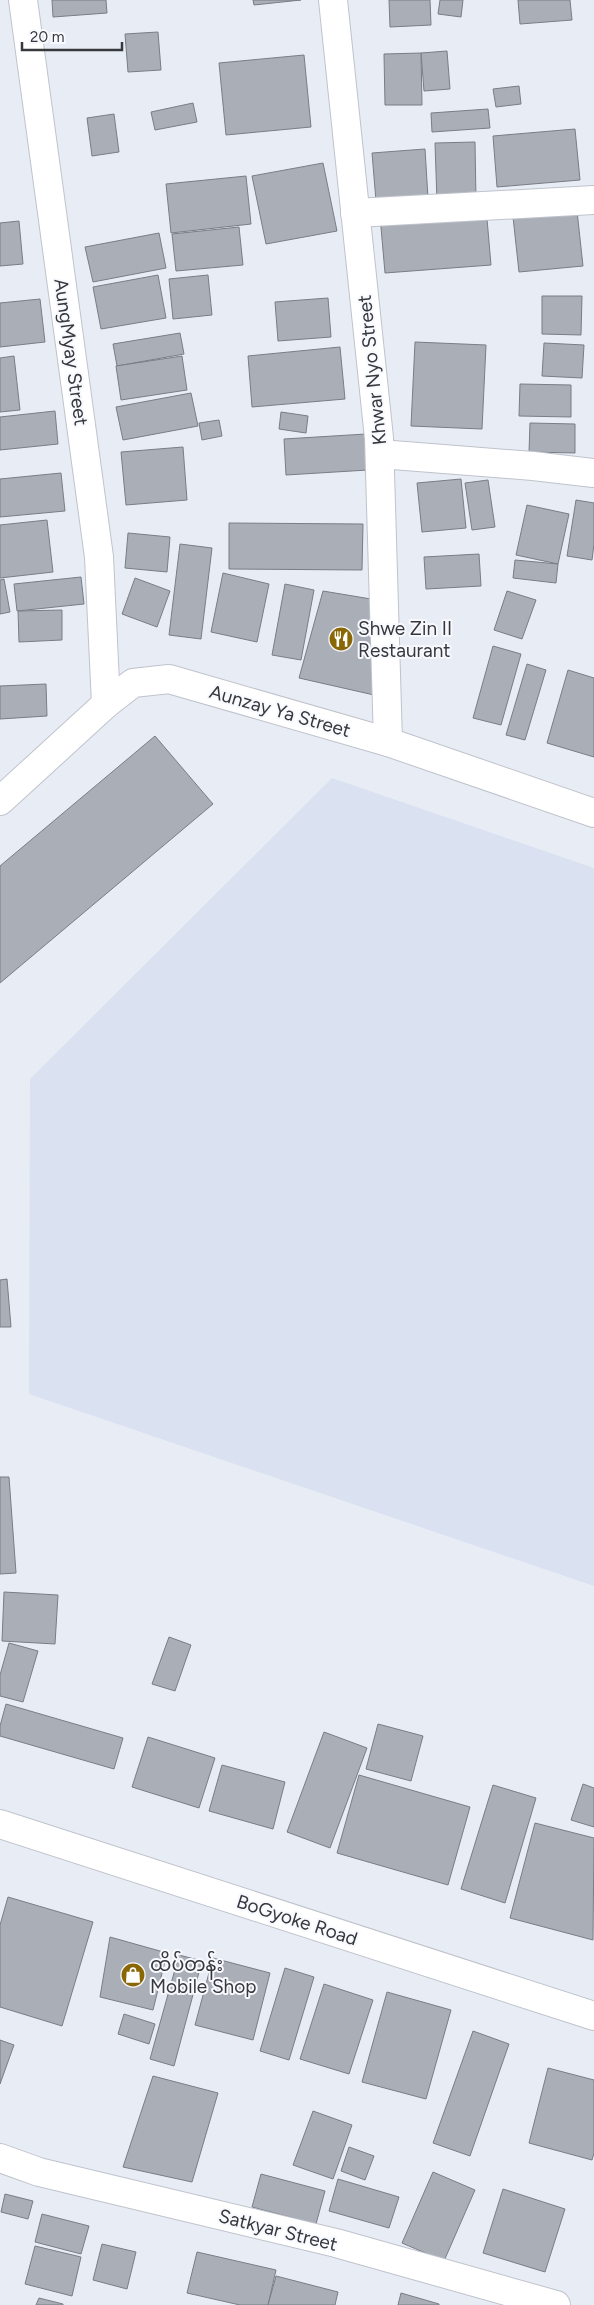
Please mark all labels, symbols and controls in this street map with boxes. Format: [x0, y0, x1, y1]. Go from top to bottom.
scale bar [22, 20, 122, 52]
text: 20 m [30, 28, 64, 46]
street label: AungMyay Street [49, 277, 93, 427]
street label: Khwar Nyo Street [353, 294, 391, 446]
place label: Shwe Zin II Restaurant [358, 617, 452, 662]
restaurant icon: Shwe Zin II Restaurant [328, 626, 354, 652]
street label: Aunzay Ya Street [207, 680, 353, 742]
street label: BoGyoke Road [234, 1890, 360, 1950]
place label: ထိပ်တန်း Mobile Shop [150, 1950, 256, 1998]
shop icon: ထိပ်တန်း Mobile Shop [120, 1962, 146, 1988]
street label: Satkyar Street [216, 2204, 340, 2256]

